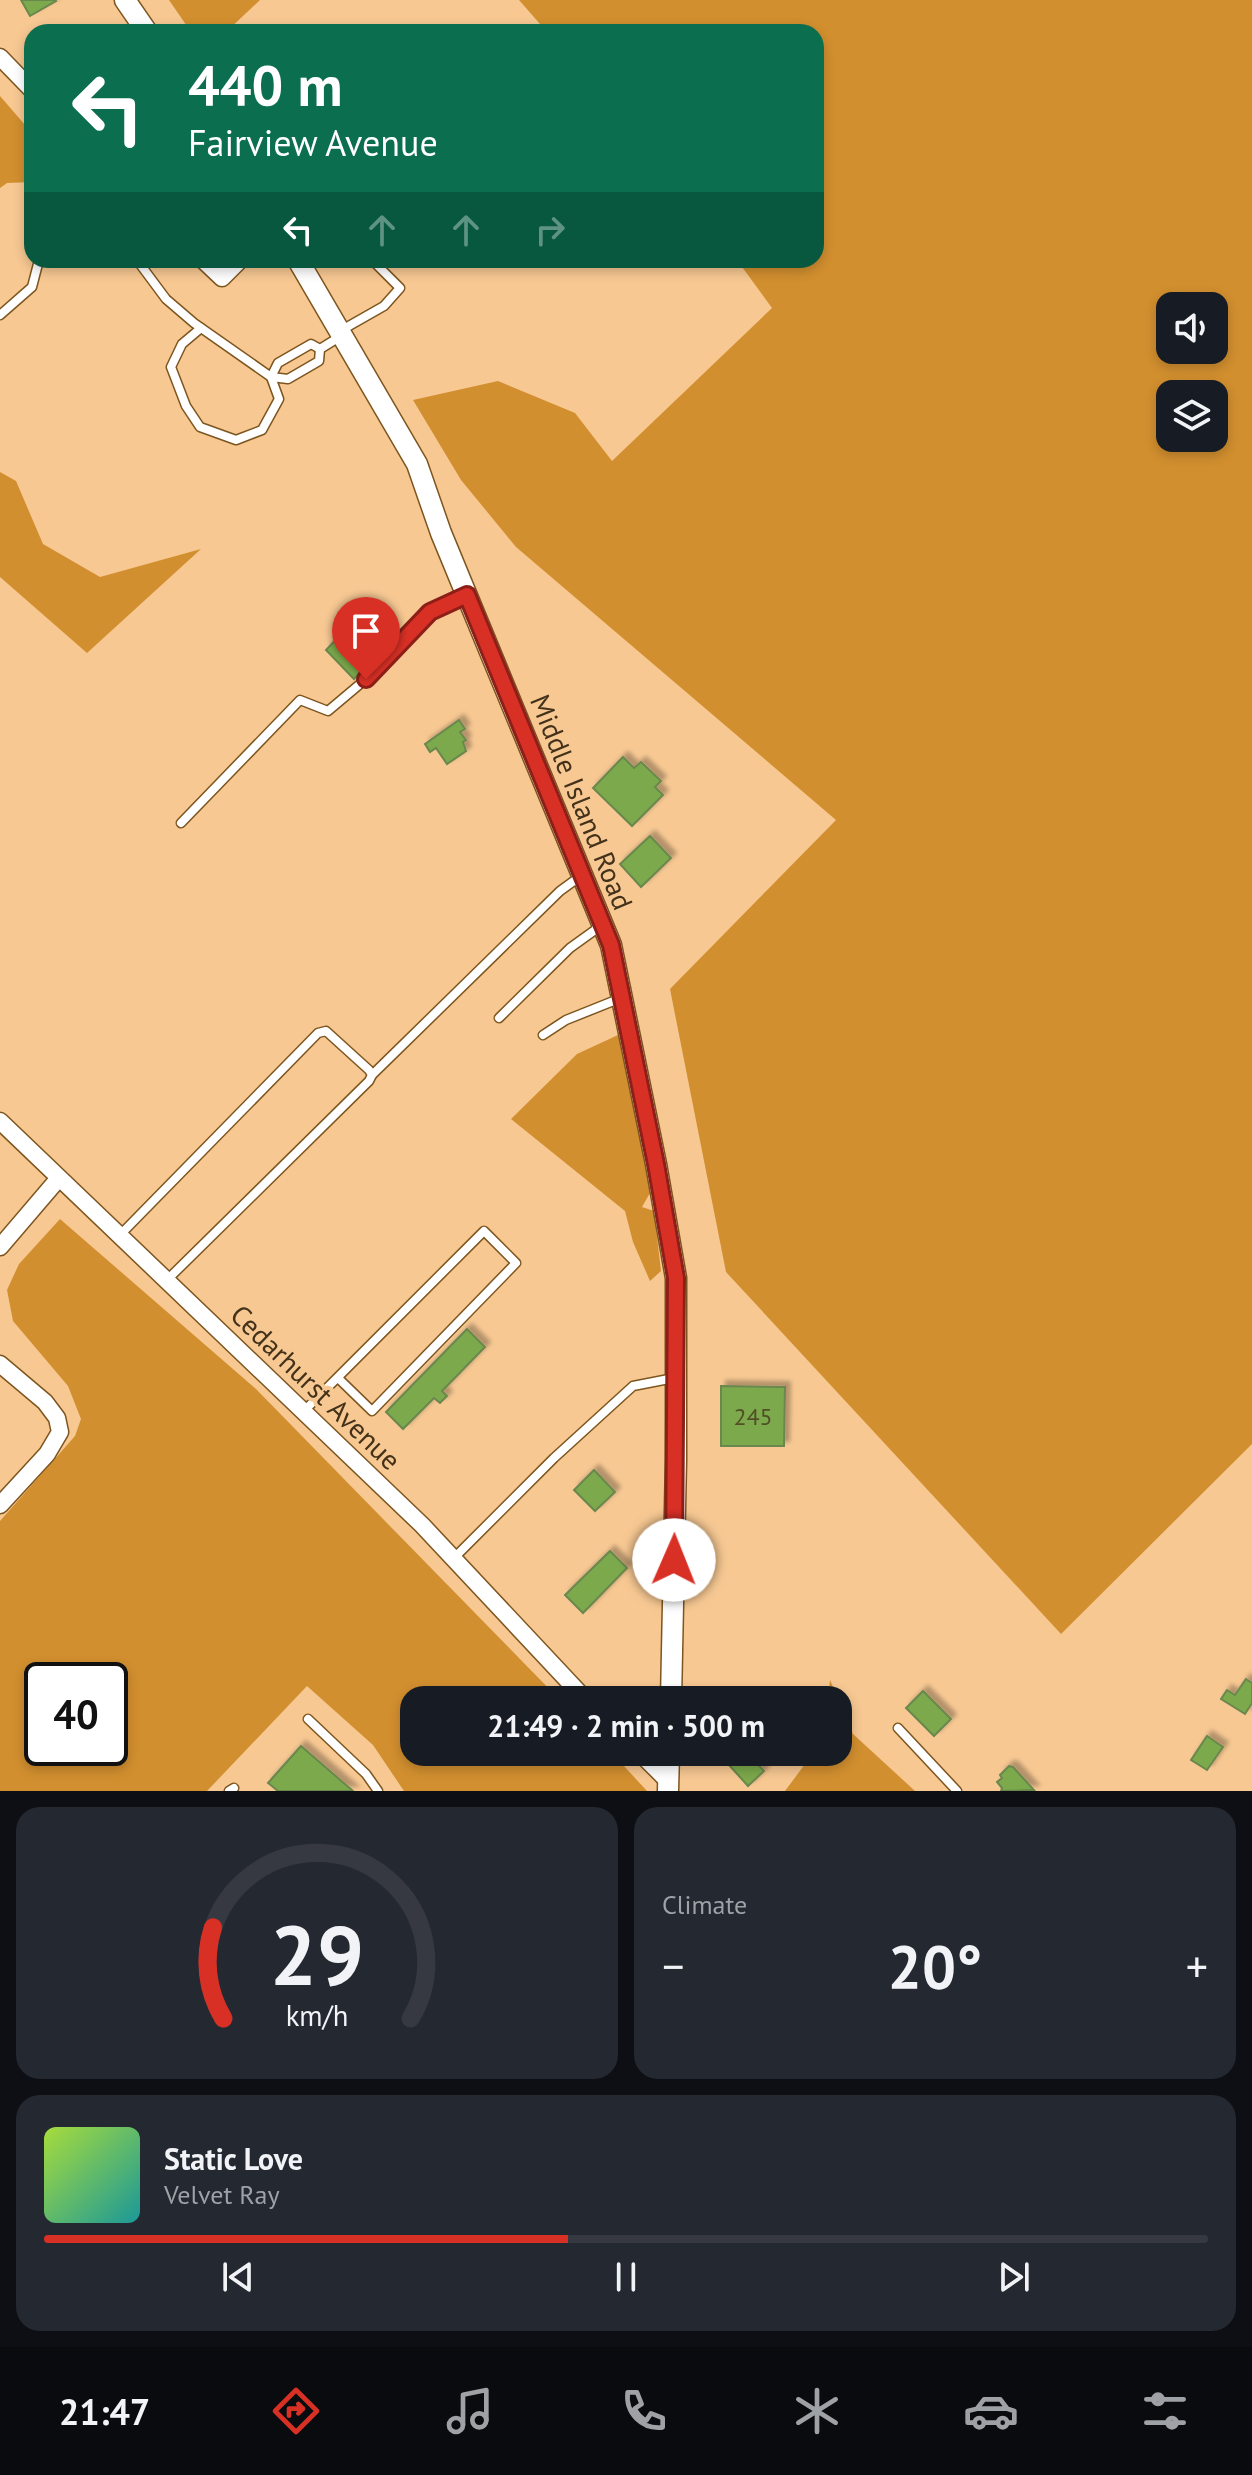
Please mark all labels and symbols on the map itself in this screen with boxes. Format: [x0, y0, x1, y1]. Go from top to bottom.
pin [332, 597, 400, 679]
street label: Middle Island Road [522, 689, 642, 915]
street label: Cedarhurst Avenue [223, 1296, 409, 1478]
house number: 245 [733, 1401, 773, 1432]
position arrow [632, 1518, 716, 1602]
speed limit sign: 40 [24, 1662, 128, 1766]

